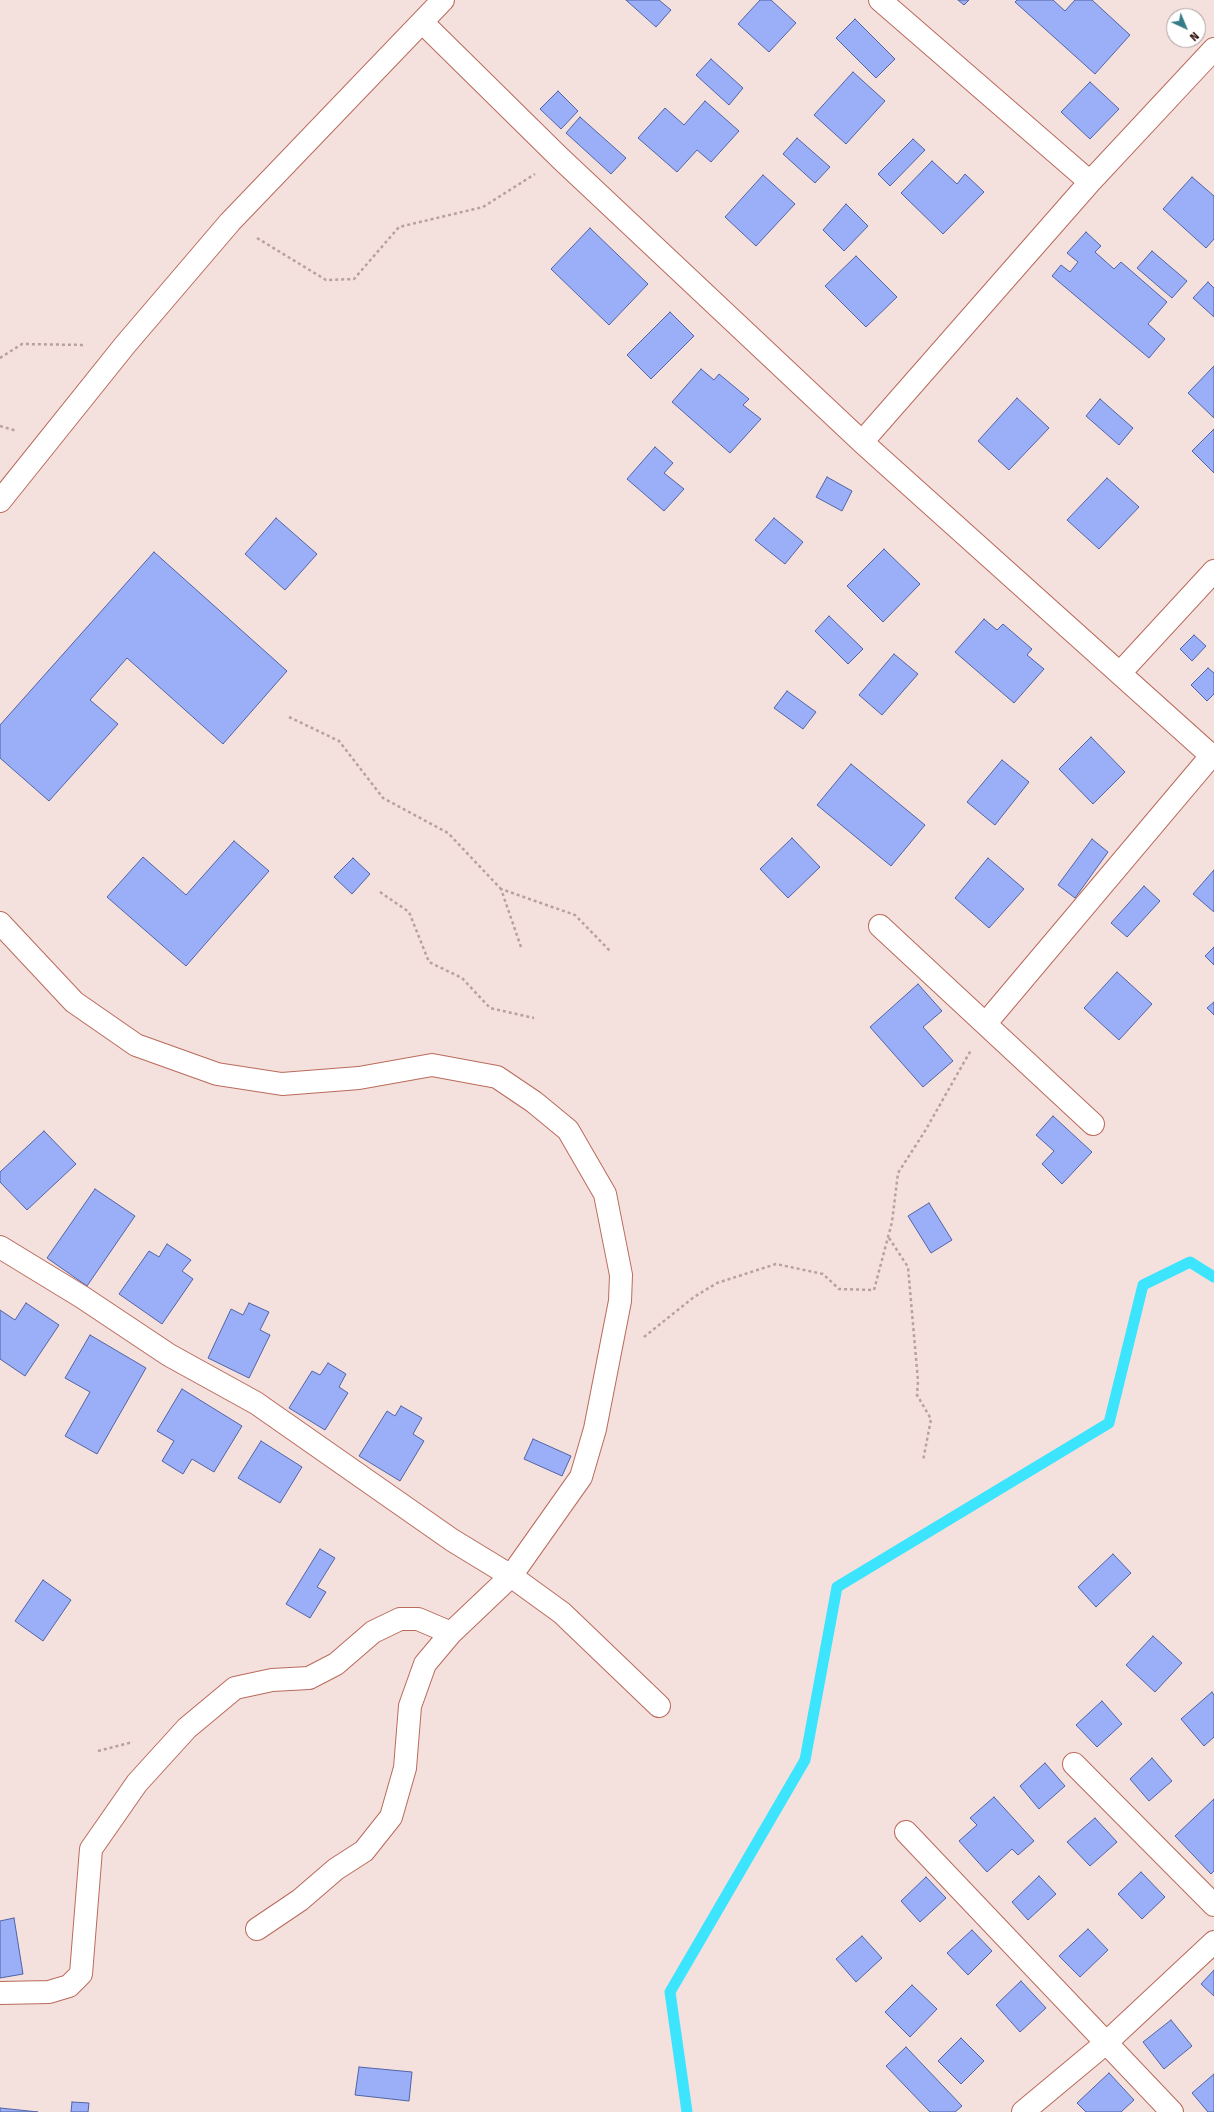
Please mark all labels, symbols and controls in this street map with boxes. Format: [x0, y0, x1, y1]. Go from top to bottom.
north arrow [1166, 8, 1206, 48]
text: N [1187, 29, 1201, 43]

